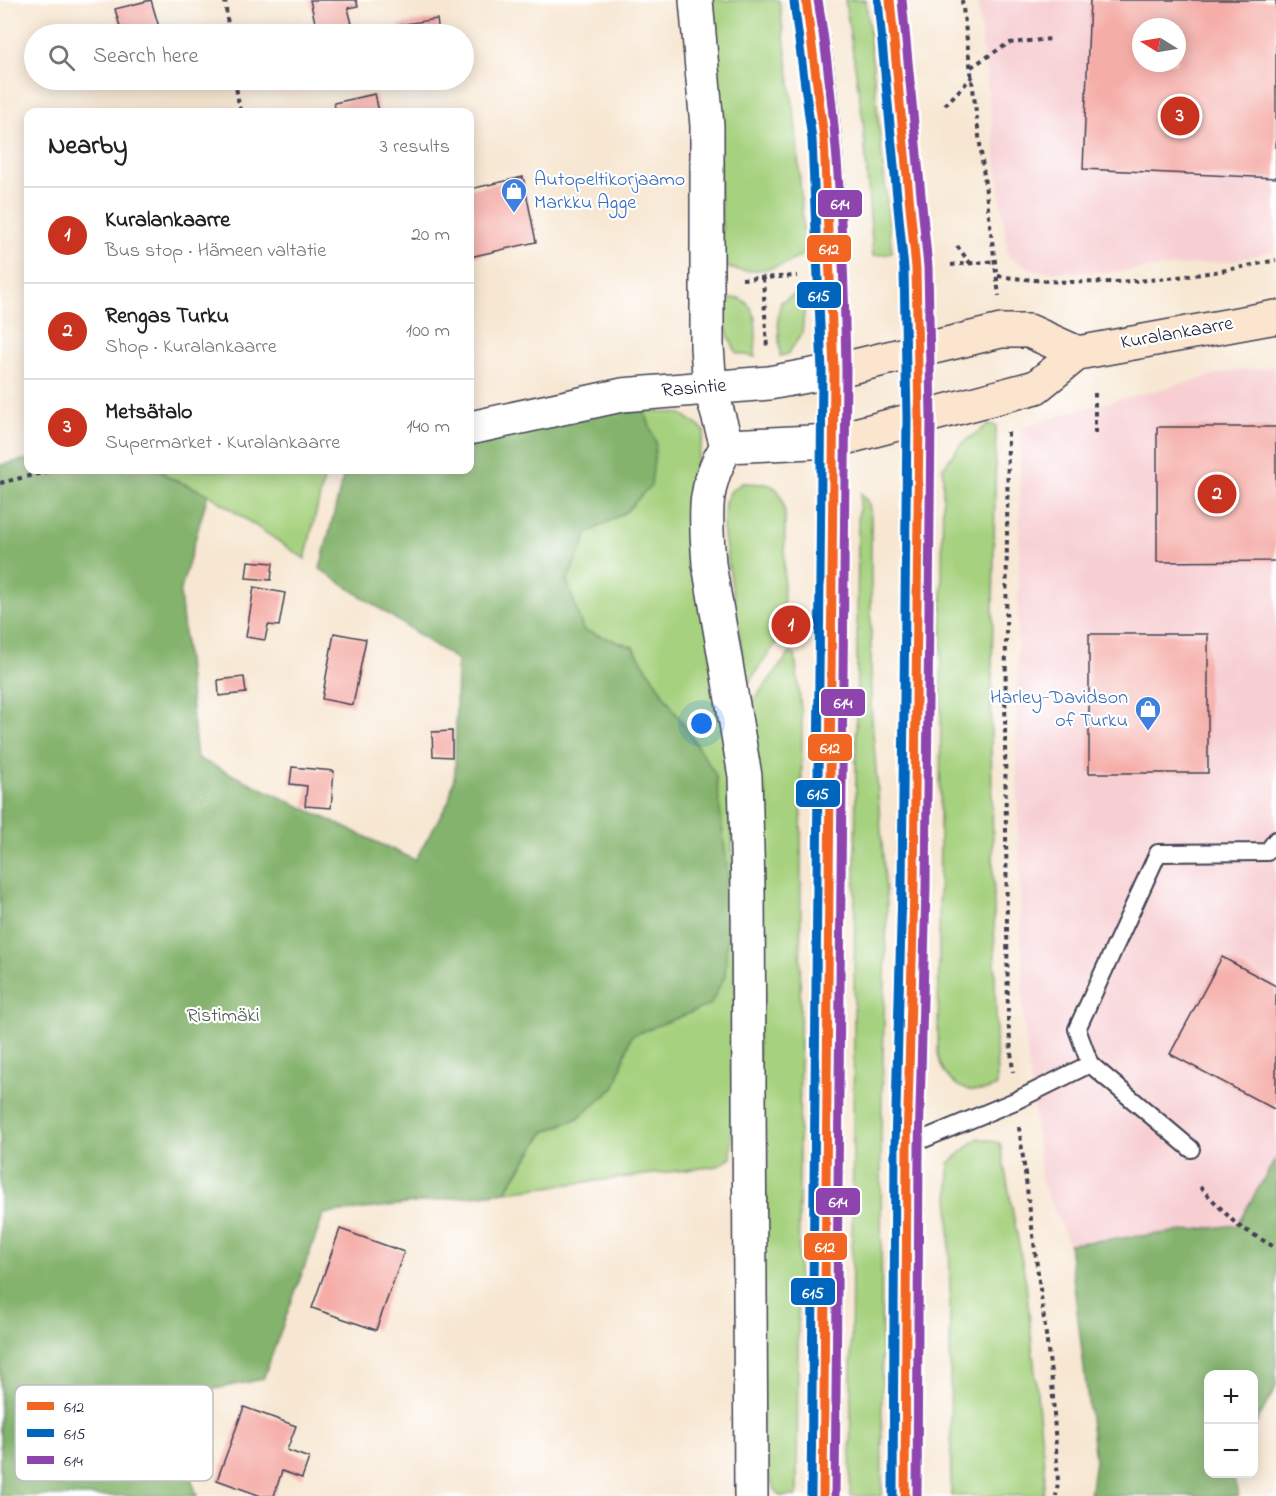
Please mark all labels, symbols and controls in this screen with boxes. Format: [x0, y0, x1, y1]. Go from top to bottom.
north arrow [1132, 18, 1186, 72]
search box [24, 24, 474, 90]
icon: search [45, 41, 78, 74]
text: Search here [93, 41, 198, 73]
pin: 3 [1160, 94, 1200, 138]
text: Nearby [48, 128, 127, 166]
text: 3 results [380, 133, 450, 162]
place label: Autopeltikorjaamo Markku Agge [534, 166, 685, 219]
shop icon: Autopeltikorjaamo Markku Agge [499, 176, 529, 214]
line badge: 614 [817, 189, 863, 218]
text: 614 [830, 193, 850, 217]
text: Kuralankaarre [105, 205, 230, 237]
text: 1 [64, 221, 71, 250]
text: 20 m [411, 221, 450, 250]
line badge: 612 [806, 234, 852, 263]
text: Bus stop · Hämeen valtatie [105, 237, 326, 266]
text: 612 [818, 238, 839, 262]
line badge: 615 [796, 281, 842, 309]
text: 615 [807, 285, 830, 309]
text: Rengas Turku [105, 301, 229, 333]
street label: Kuralankaarre [1118, 310, 1236, 358]
text: 2 [63, 317, 72, 346]
text: 100 m [406, 317, 450, 346]
text: Shop · Kuralankaarre [105, 333, 277, 362]
street label: Rasintie [660, 372, 728, 406]
text: Metsätalo [105, 397, 192, 429]
text: 3 [63, 413, 72, 442]
text: 140 m [406, 413, 450, 442]
text: Supermarket · Kuralankaarre [105, 429, 340, 458]
pin: 2 [1198, 472, 1236, 516]
pin: 1 [772, 602, 810, 648]
place label: Harley-Davidson of Turku [990, 684, 1128, 736]
line badge: 614 [820, 688, 866, 717]
text: 614 [833, 692, 853, 716]
shop icon: Harley-Davidson of Turku [1133, 694, 1163, 732]
your location [687, 709, 716, 738]
line badge: 612 [807, 733, 853, 762]
text: 612 [819, 737, 840, 761]
line badge: 615 [795, 779, 841, 808]
text: 615 [806, 783, 829, 807]
park label: Ristimäki [186, 1002, 260, 1031]
line badge: 614 [815, 1187, 861, 1216]
text: 614 [828, 1191, 848, 1215]
line badge: 612 [803, 1232, 848, 1261]
text: 612 [814, 1236, 835, 1260]
line badge: 615 [790, 1277, 836, 1306]
text: 615 [801, 1282, 824, 1306]
map controls [1204, 1370, 1258, 1478]
button: + [1204, 1370, 1258, 1424]
legend [15, 1385, 213, 1481]
text: 612 [64, 1396, 84, 1420]
text: 615 [64, 1423, 85, 1447]
button: − [1204, 1424, 1258, 1478]
text: 614 [64, 1450, 83, 1474]

